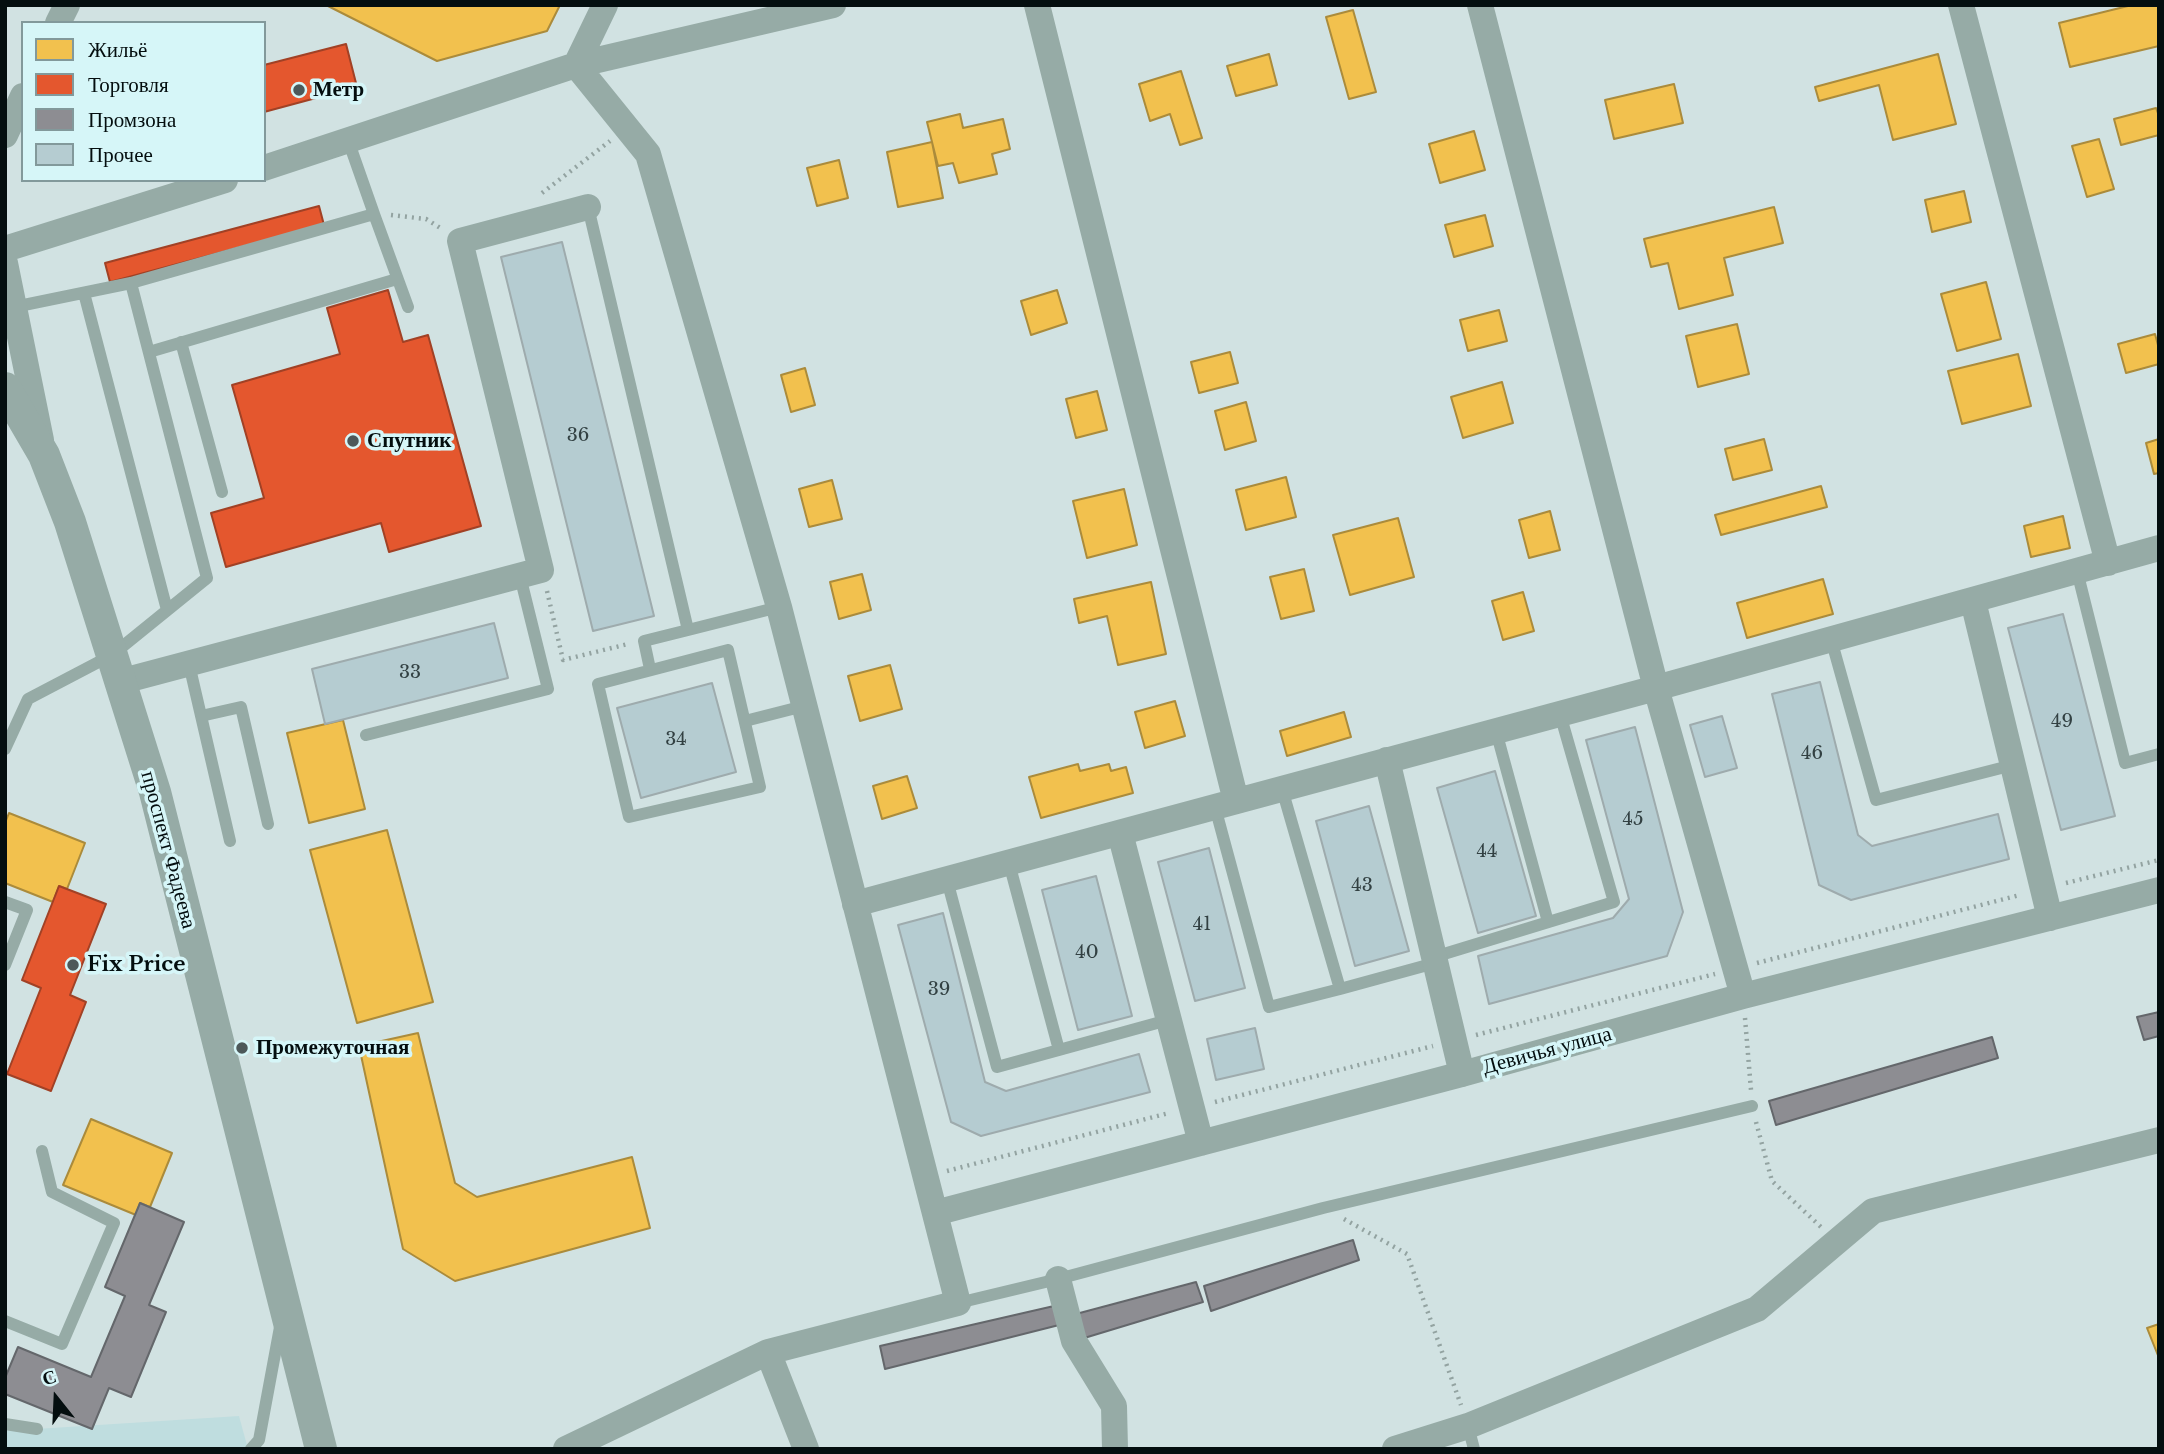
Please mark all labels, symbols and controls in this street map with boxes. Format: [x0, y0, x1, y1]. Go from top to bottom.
legend [21, 21, 266, 182]
text: Жильё [88, 37, 147, 63]
text: Торговля [88, 72, 169, 98]
place label: Метр [313, 77, 364, 103]
marker: Метр [291, 82, 307, 98]
text: Промзона [88, 107, 176, 133]
text: Прочее [88, 142, 153, 168]
house number: 36 [567, 425, 589, 447]
place label: Спутник [367, 428, 451, 454]
marker: Спутник [345, 433, 361, 449]
house number: 33 [399, 662, 421, 684]
house number: 49 [2051, 711, 2073, 733]
house number: 34 [665, 729, 687, 751]
house number: 46 [1801, 743, 1823, 765]
street label: проспект Фадеева [135, 769, 201, 931]
house number: 45 [1623, 809, 1643, 831]
house number: 44 [1476, 841, 1498, 863]
house number: 43 [1351, 875, 1373, 897]
house number: 41 [1193, 914, 1211, 936]
house number: 40 [1075, 942, 1099, 964]
place label: Fix Price [87, 952, 185, 978]
marker: Fix Price [65, 957, 81, 973]
house number: 39 [928, 979, 950, 1001]
street label: Девичья улица [1480, 1022, 1614, 1080]
place label: Промежуточная [256, 1035, 409, 1061]
marker: Промежуточная [234, 1040, 250, 1056]
north arrow [21, 1363, 91, 1433]
text: С [39, 1364, 59, 1391]

